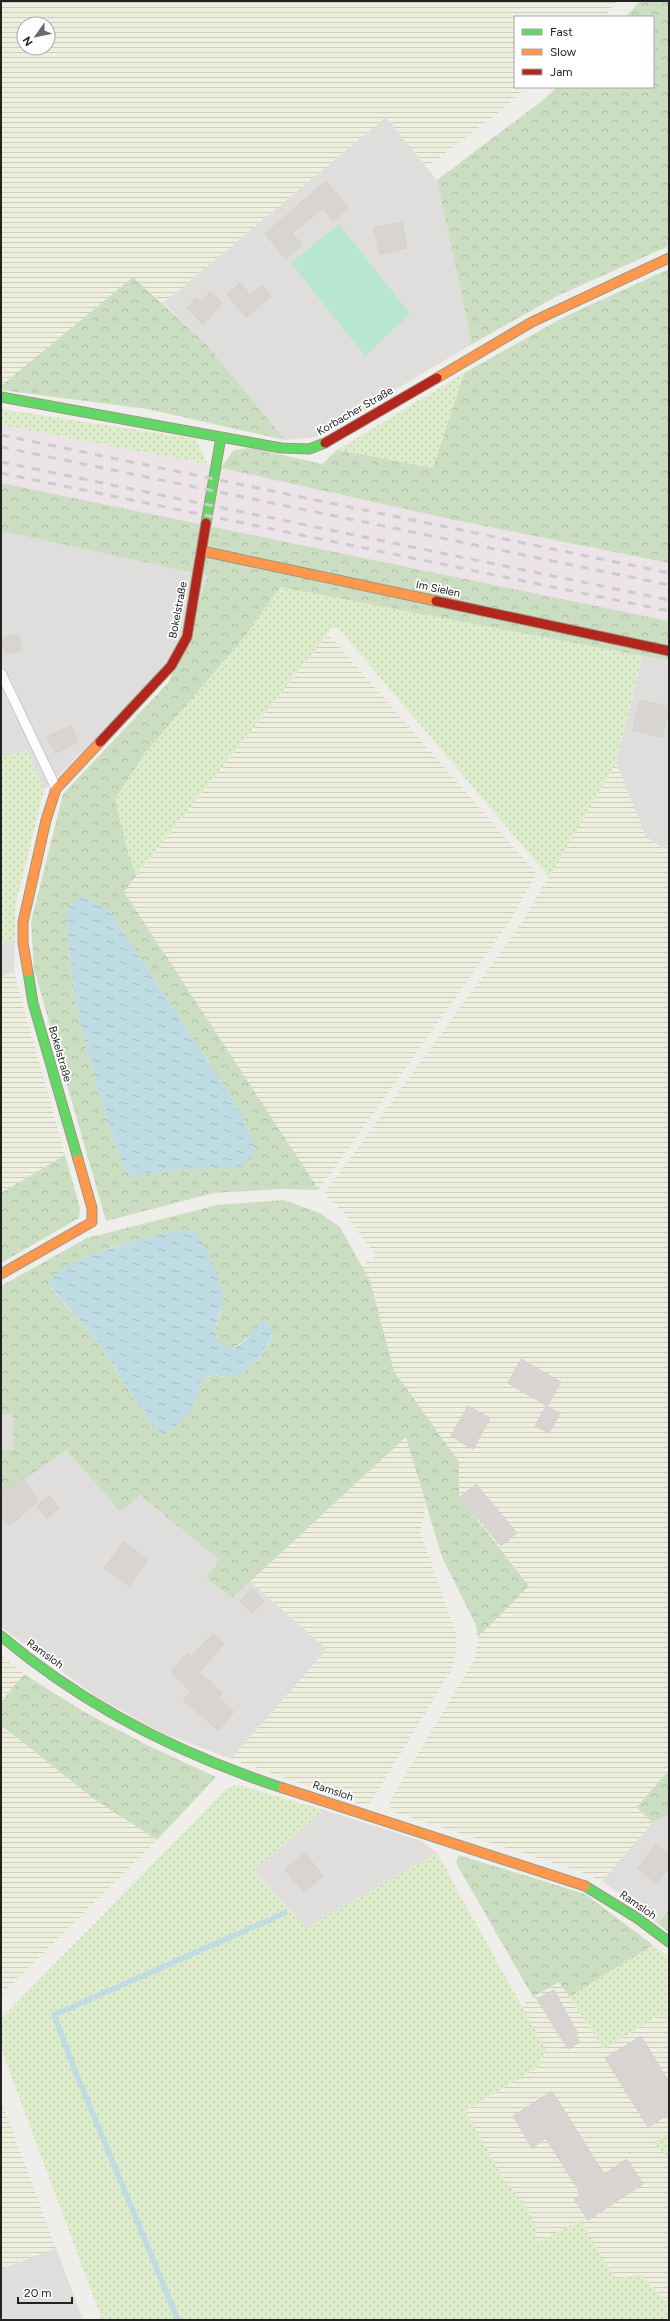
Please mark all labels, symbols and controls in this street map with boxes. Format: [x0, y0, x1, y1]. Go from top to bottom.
north arrow [16, 16, 56, 56]
legend [514, 16, 654, 88]
text: Fast [550, 25, 573, 39]
text: N [20, 34, 36, 48]
text: Slow [550, 45, 577, 59]
text: Jam [550, 65, 573, 79]
street label: Korbacher Straße [315, 384, 395, 438]
street label: Im Sielen [415, 578, 461, 600]
street label: Bokelstraße [166, 580, 190, 640]
street label: Bokelstraße [46, 1025, 74, 1083]
street label: Ramsloh [24, 1636, 66, 1672]
street label: Ramsloh [311, 1778, 355, 1804]
street label: Ramsloh [617, 1888, 659, 1922]
scale bar [18, 2279, 72, 2305]
text: 20 m [24, 2286, 52, 2300]

